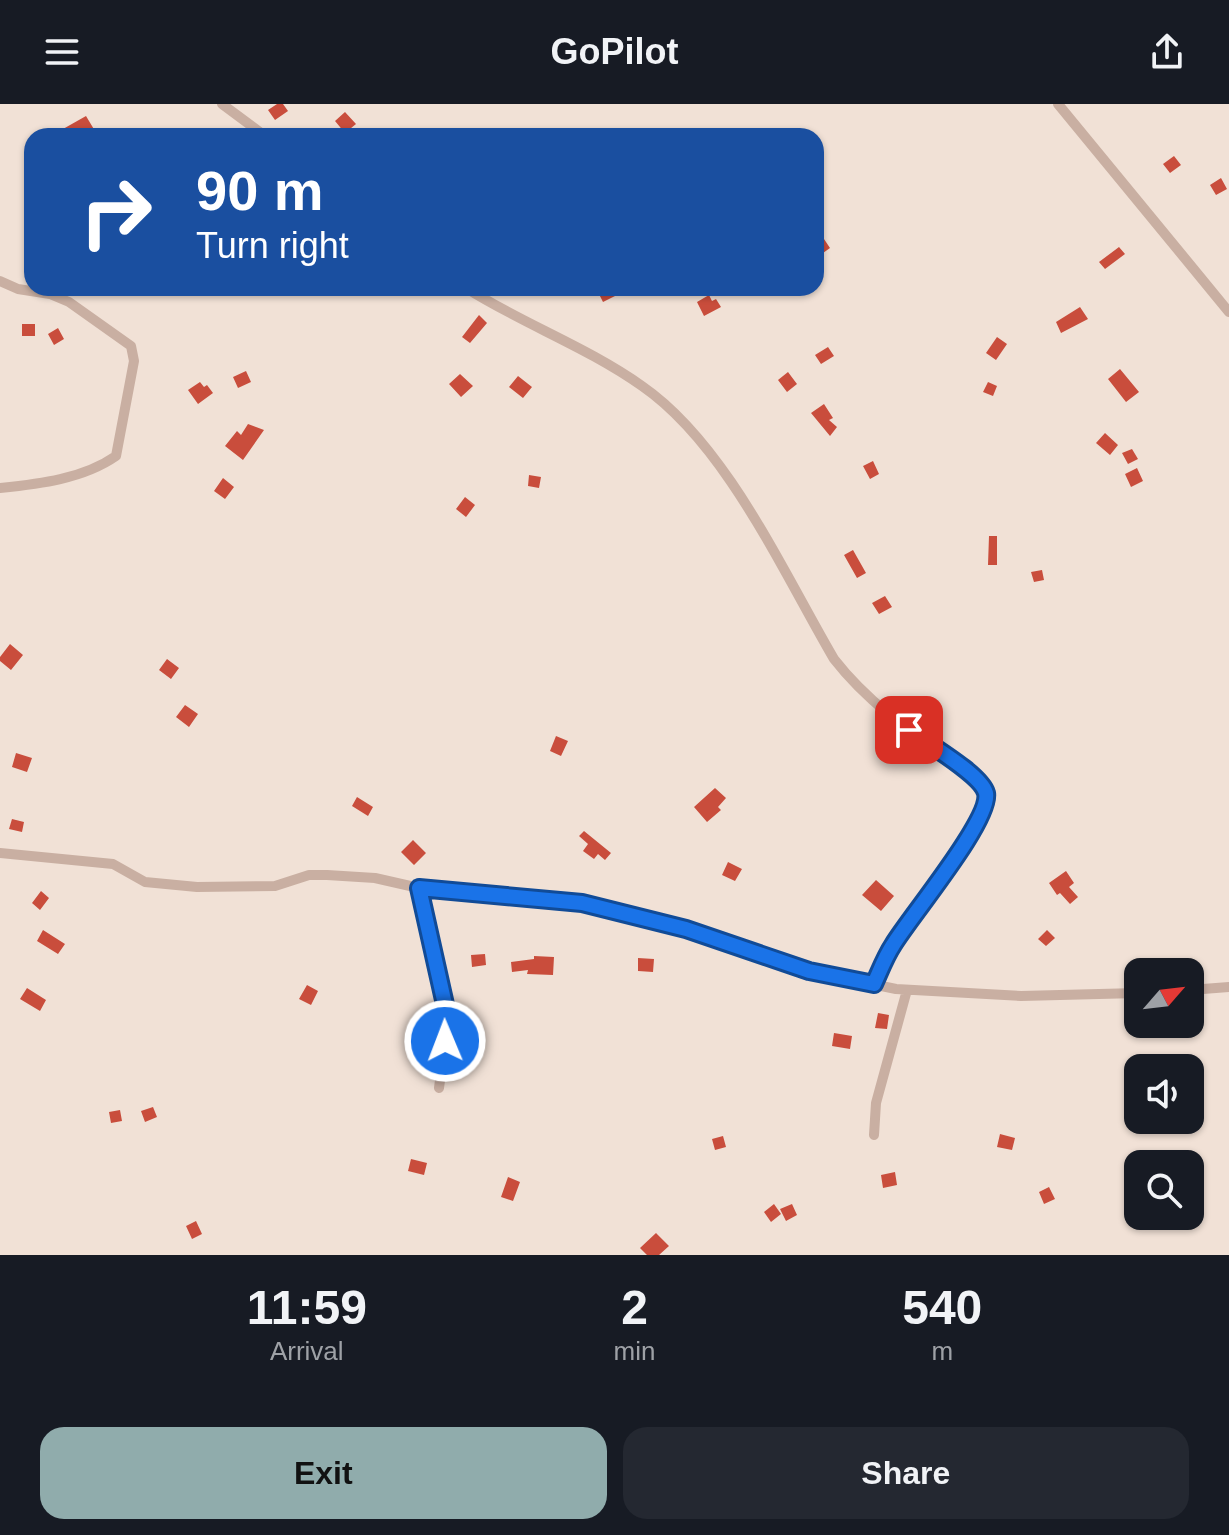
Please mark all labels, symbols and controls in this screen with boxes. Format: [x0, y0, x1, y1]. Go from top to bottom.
icon: menu [40, 30, 84, 74]
icon: share [1145, 30, 1189, 74]
text: GoPilot [551, 31, 679, 72]
text: 90 m [196, 159, 324, 222]
icon: right [64, 160, 168, 264]
text: Turn right [196, 225, 349, 266]
pin [875, 696, 943, 764]
icon: arrive [887, 708, 931, 752]
north arrow [1124, 958, 1204, 1038]
map controls [1124, 958, 1204, 1230]
position arrow [403, 999, 487, 1083]
button: sound [1124, 1054, 1204, 1134]
button: search [1124, 1150, 1204, 1230]
text: 11:59 [247, 1281, 367, 1334]
text: 2 [621, 1281, 648, 1334]
text: 540 [902, 1281, 982, 1334]
text: Arrival [270, 1336, 344, 1366]
text: min [614, 1336, 655, 1366]
text: m [931, 1336, 953, 1366]
button: Exit [40, 1427, 607, 1519]
button: Share [623, 1427, 1189, 1519]

